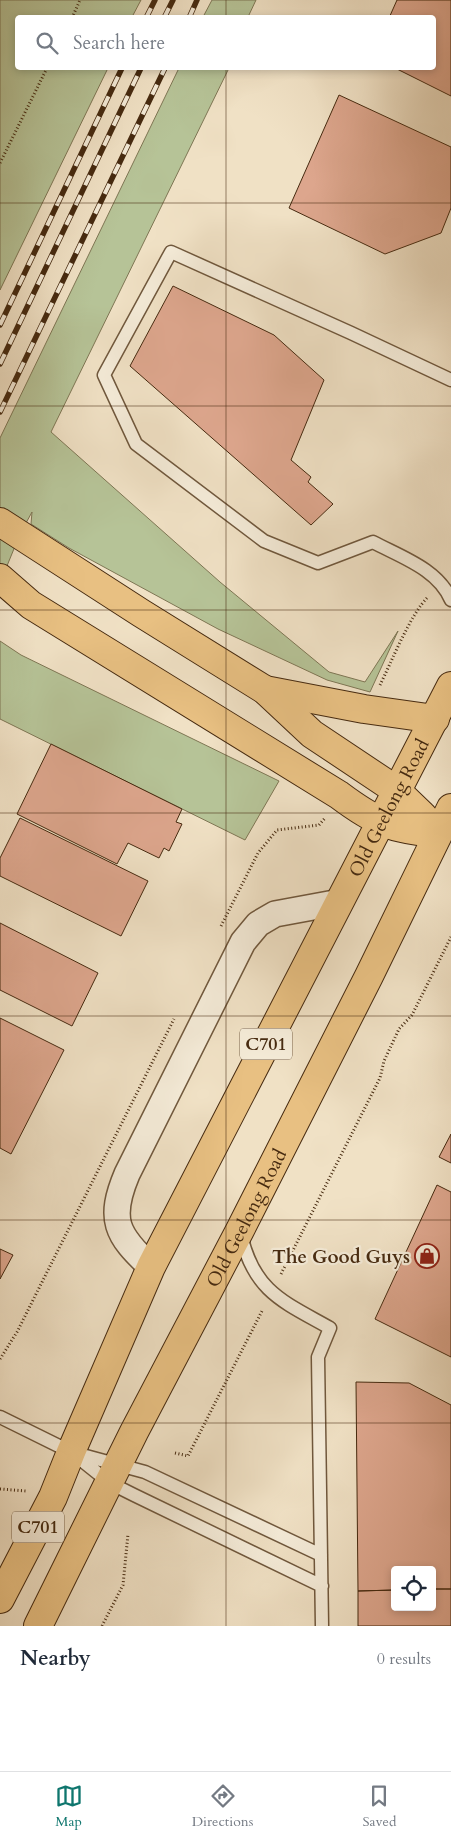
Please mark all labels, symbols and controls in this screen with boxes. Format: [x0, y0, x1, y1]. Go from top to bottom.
search box [15, 15, 436, 70]
icon: search [33, 29, 61, 57]
text: Search here [73, 30, 165, 56]
street label: Old Geelong Road [343, 734, 436, 882]
road number: C701 [240, 1028, 292, 1060]
street label: Old Geelong Road [200, 1145, 293, 1292]
shop icon: The Good Guys [414, 1243, 440, 1269]
place label: The Good Guys [272, 1244, 410, 1270]
road number: C701 [12, 1511, 64, 1542]
map controls [391, 1566, 436, 1611]
button: locate [391, 1566, 436, 1611]
text: Nearby [20, 1644, 91, 1673]
text: 0 results [377, 1648, 431, 1670]
tab: Map [55, 1782, 83, 1831]
tab: Directions [192, 1782, 253, 1831]
tab: Saved [362, 1782, 396, 1831]

